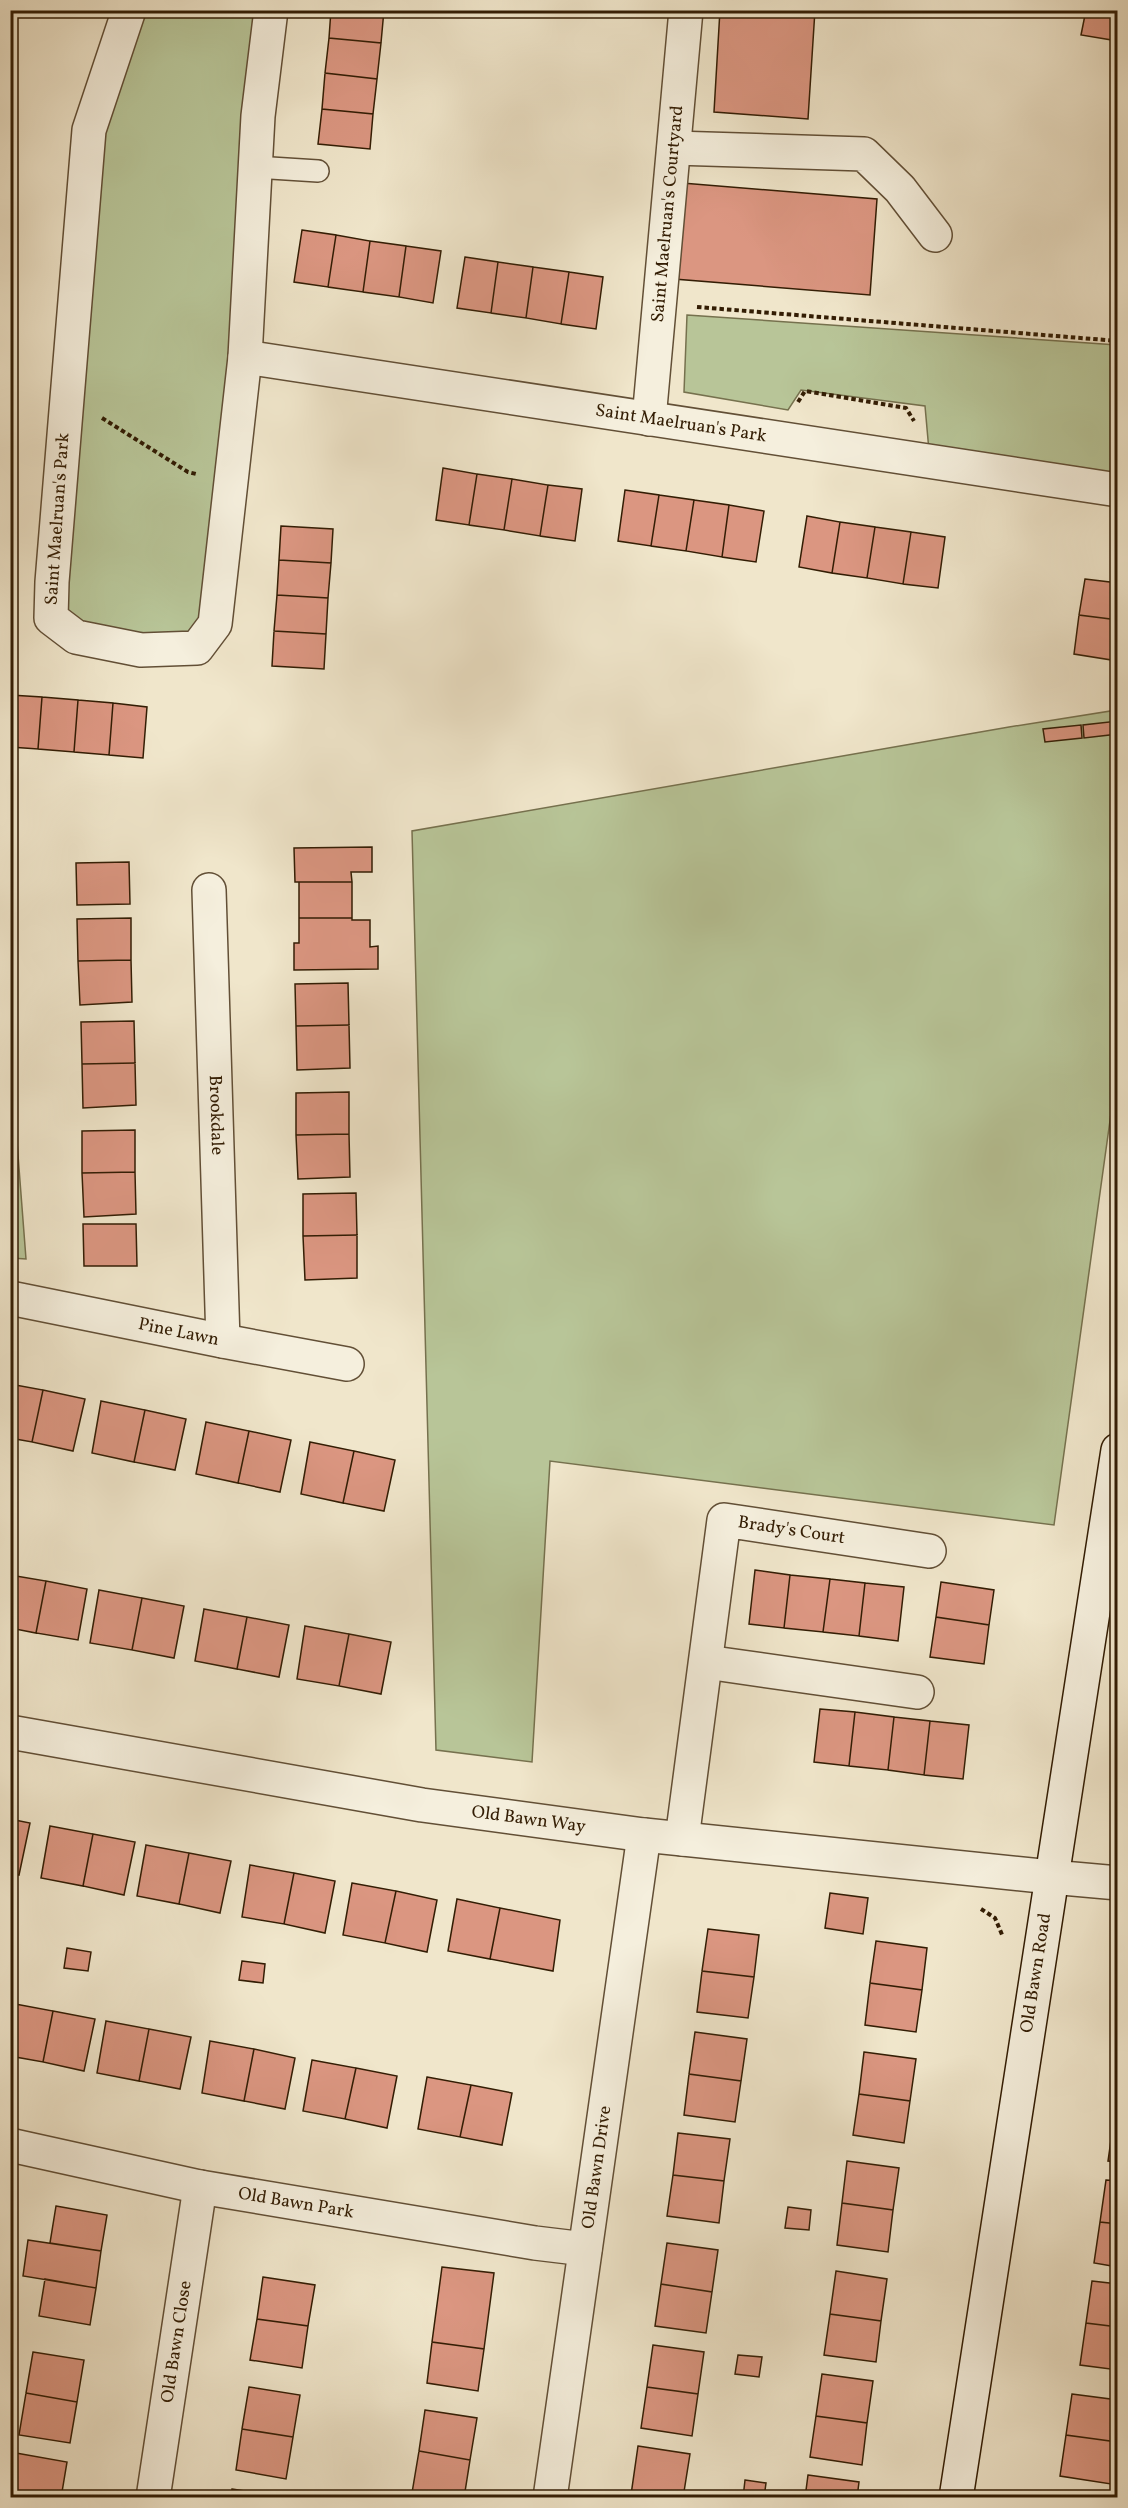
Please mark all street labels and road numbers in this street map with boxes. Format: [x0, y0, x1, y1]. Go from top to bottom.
street label: Saint Maelruan's Courtyard [645, 104, 690, 323]
street label: Saint Maelruan's Park [594, 398, 769, 449]
street label: Saint Maelruan's Park [40, 432, 77, 606]
street label: Brookdale [202, 1074, 230, 1155]
street label: Pine Lawn [136, 1312, 222, 1352]
street label: Brady's Court [736, 1510, 847, 1551]
street label: Old Bawn Way [470, 1799, 587, 1840]
street label: Old Bawn Road [1014, 1911, 1058, 2035]
street label: Old Bawn Drive [576, 2104, 618, 2231]
street label: Old Bawn Park [236, 2181, 356, 2225]
street label: Old Bawn Close [155, 2279, 198, 2405]

